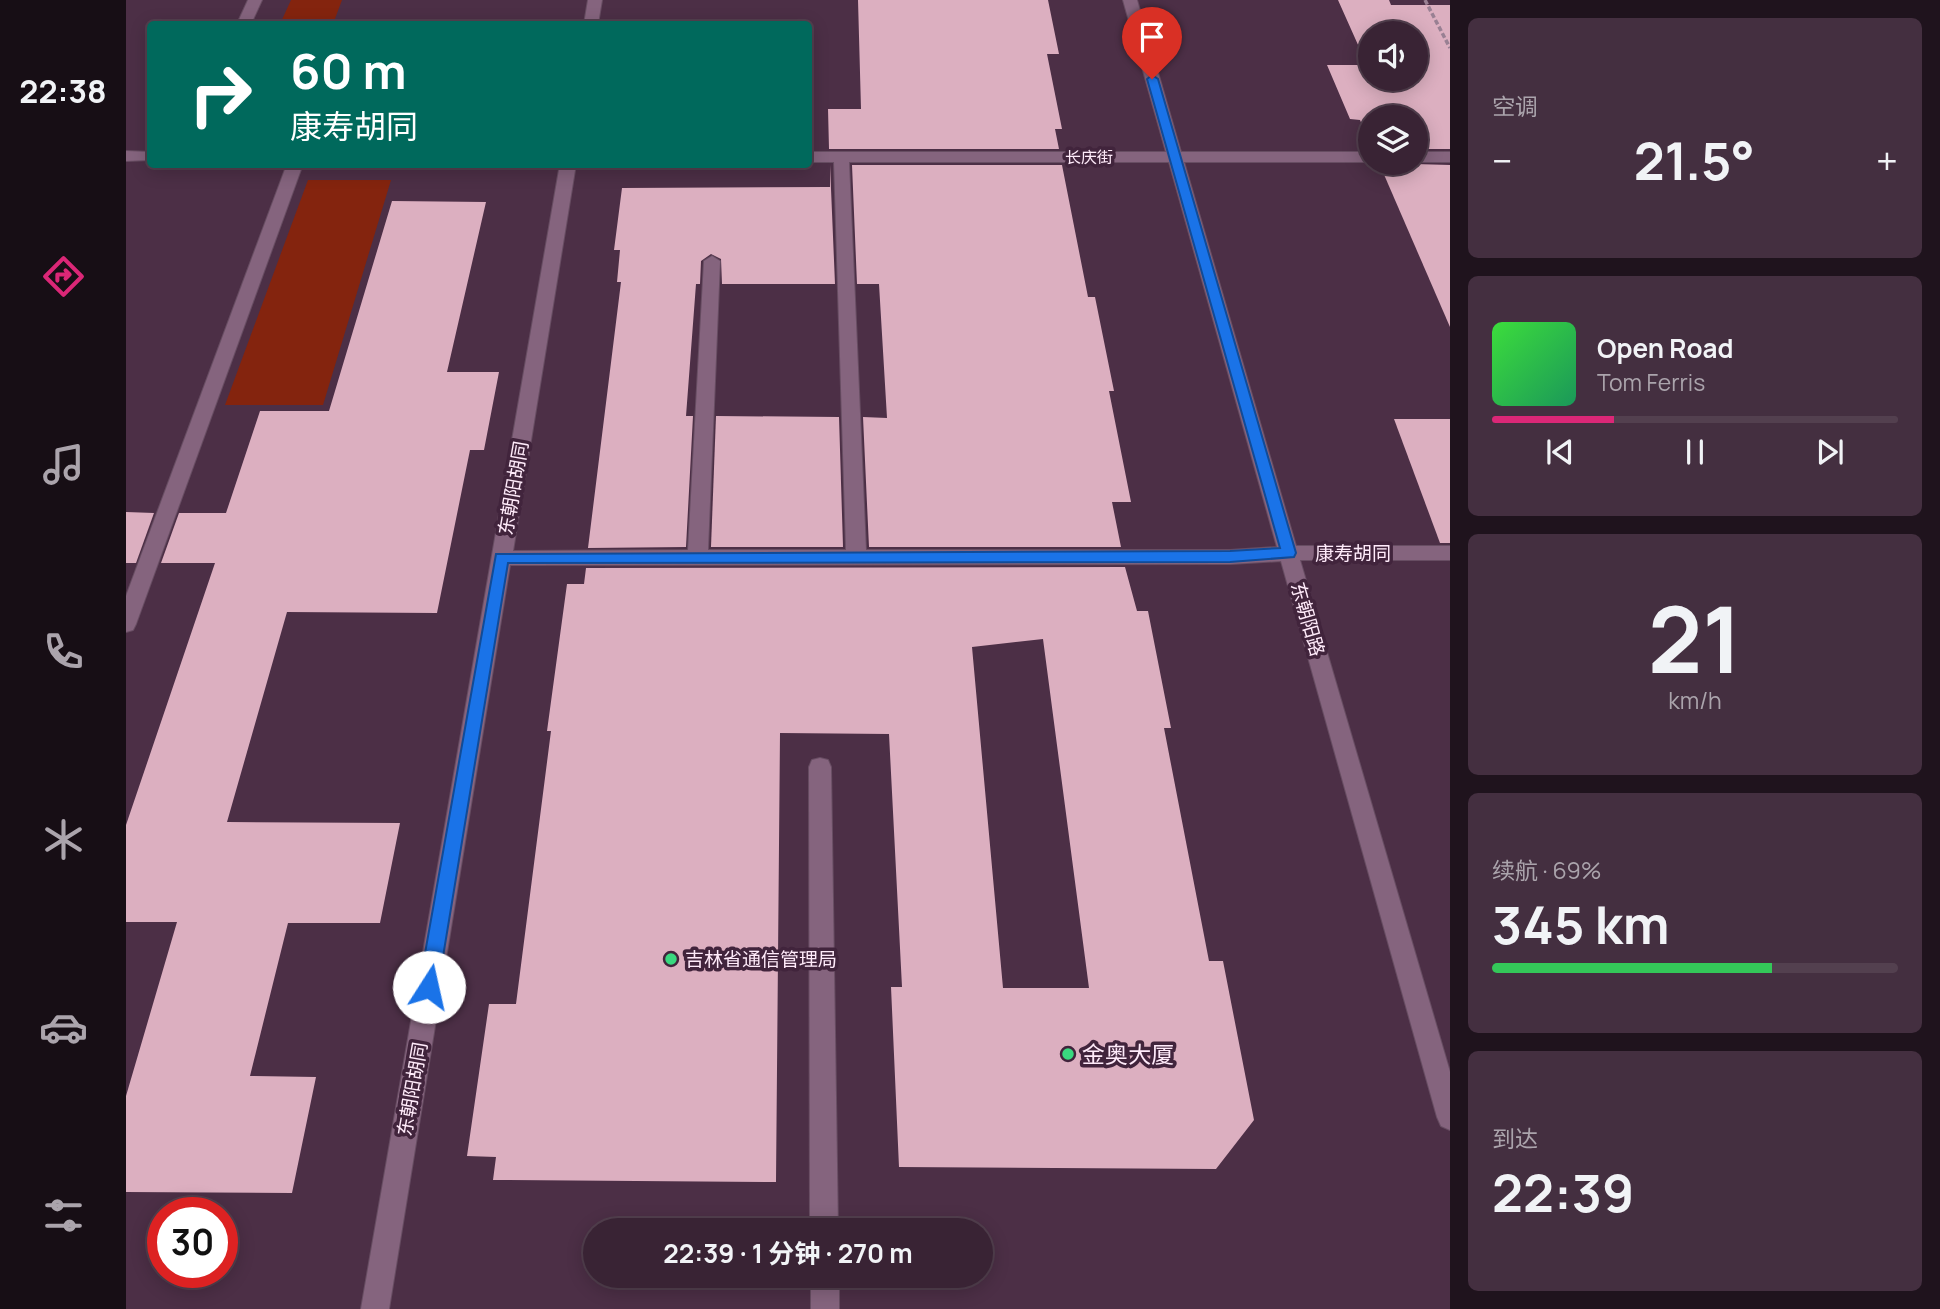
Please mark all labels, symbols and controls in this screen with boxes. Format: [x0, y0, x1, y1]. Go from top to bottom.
pin [1122, 7, 1182, 79]
icon: arrive [1133, 18, 1171, 56]
map controls [1358, 21, 1428, 175]
button: sound [1358, 21, 1428, 91]
text: 60 m [290, 37, 407, 104]
icon: right [175, 49, 266, 140]
text: 22:38 [19, 69, 107, 113]
text: 空调 [1492, 90, 1538, 122]
text: 康寿胡同 [290, 104, 418, 148]
button: layers [1358, 105, 1428, 175]
text: 21.5° [1634, 125, 1755, 196]
text: − [1492, 134, 1513, 186]
text: + [1876, 134, 1898, 186]
street label: 长庆街 [1065, 146, 1113, 168]
icon: directions [39, 252, 88, 301]
text: Open Road [1597, 330, 1733, 366]
text: Tom Ferris [1597, 366, 1705, 398]
icon: previous [1541, 433, 1579, 471]
icon: pause [1676, 433, 1714, 471]
icon: next [1811, 433, 1849, 471]
street label: 东朝阳胡同 [492, 439, 534, 537]
icon: music [39, 440, 88, 489]
street label: 康寿胡同 [1315, 540, 1391, 566]
text: 21 [1648, 576, 1742, 700]
street label: 东朝阳路 [1285, 579, 1331, 659]
icon: phone [39, 627, 88, 676]
text: km/h [1668, 684, 1722, 716]
icon: climate [39, 815, 88, 864]
text: 续航 · 69% [1492, 854, 1601, 886]
text: 345 km [1492, 889, 1669, 960]
place label: 吉林省通信管理局 [685, 946, 837, 972]
position arrow [392, 950, 466, 1024]
marker: 吉林省通信管理局 [663, 951, 679, 967]
icon: car [39, 1003, 88, 1052]
place label: 金奥大厦 [1082, 1038, 1174, 1070]
street label: 东朝阳胡同 [391, 1040, 433, 1138]
marker: 金奥大厦 [1060, 1046, 1076, 1062]
text: 到达 [1492, 1122, 1538, 1154]
text: 22:39 [1492, 1157, 1634, 1228]
icon: filters [39, 1191, 88, 1240]
speed limit sign: 30 [147, 1197, 238, 1288]
text: 22:39 · 1 分钟 · 270 m [663, 1235, 913, 1271]

